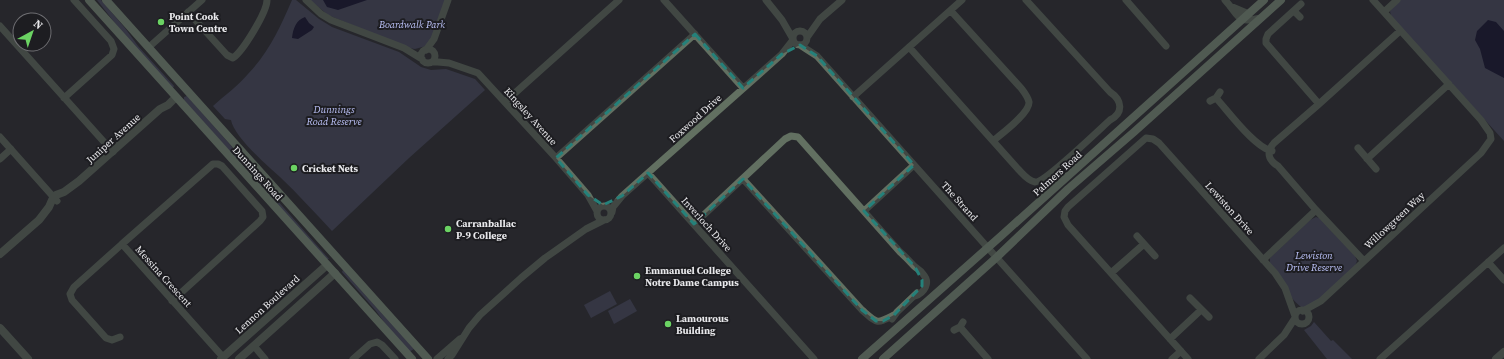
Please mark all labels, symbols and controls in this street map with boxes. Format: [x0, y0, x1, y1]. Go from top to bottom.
place label: Point Cook Town Centre [169, 10, 227, 35]
north arrow [12, 12, 52, 52]
text: N [30, 16, 46, 33]
marker: Point Cook Town Centre [156, 17, 166, 27]
park label: Boardwalk Park [378, 18, 445, 31]
street label: Kingsley Avenue [501, 85, 560, 148]
street label: Foxwood Drive [666, 91, 724, 145]
park label: Dunnings Road Reserve [306, 103, 362, 128]
street label: Juniper Avenue [83, 111, 143, 167]
street label: Dunnings Road [230, 143, 286, 203]
street label: Palmers Road [1030, 148, 1085, 199]
place label: Cricket Nets [302, 162, 358, 175]
marker: Cricket Nets [289, 163, 299, 173]
street label: The Strand [939, 179, 981, 224]
street label: Lewiston Drive [1202, 179, 1257, 238]
street label: Willowgreen Way [1361, 188, 1428, 252]
street label: Inverloch Drive [679, 194, 735, 254]
place label: Carranballac P-9 College [456, 217, 516, 242]
marker: Carranballac P-9 College [443, 224, 453, 234]
street label: Messina Crescent [133, 243, 195, 310]
park label: Lewiston Drive Reserve [1285, 249, 1342, 274]
place label: Emmanuel College Notre Dame Campus [645, 264, 739, 289]
marker: Emmanuel College Notre Dame Campus [632, 271, 642, 281]
street label: Lennon Boulevard [232, 272, 303, 337]
place label: Lamourous Building [676, 312, 729, 337]
marker: Lamourous Building [663, 319, 673, 329]

